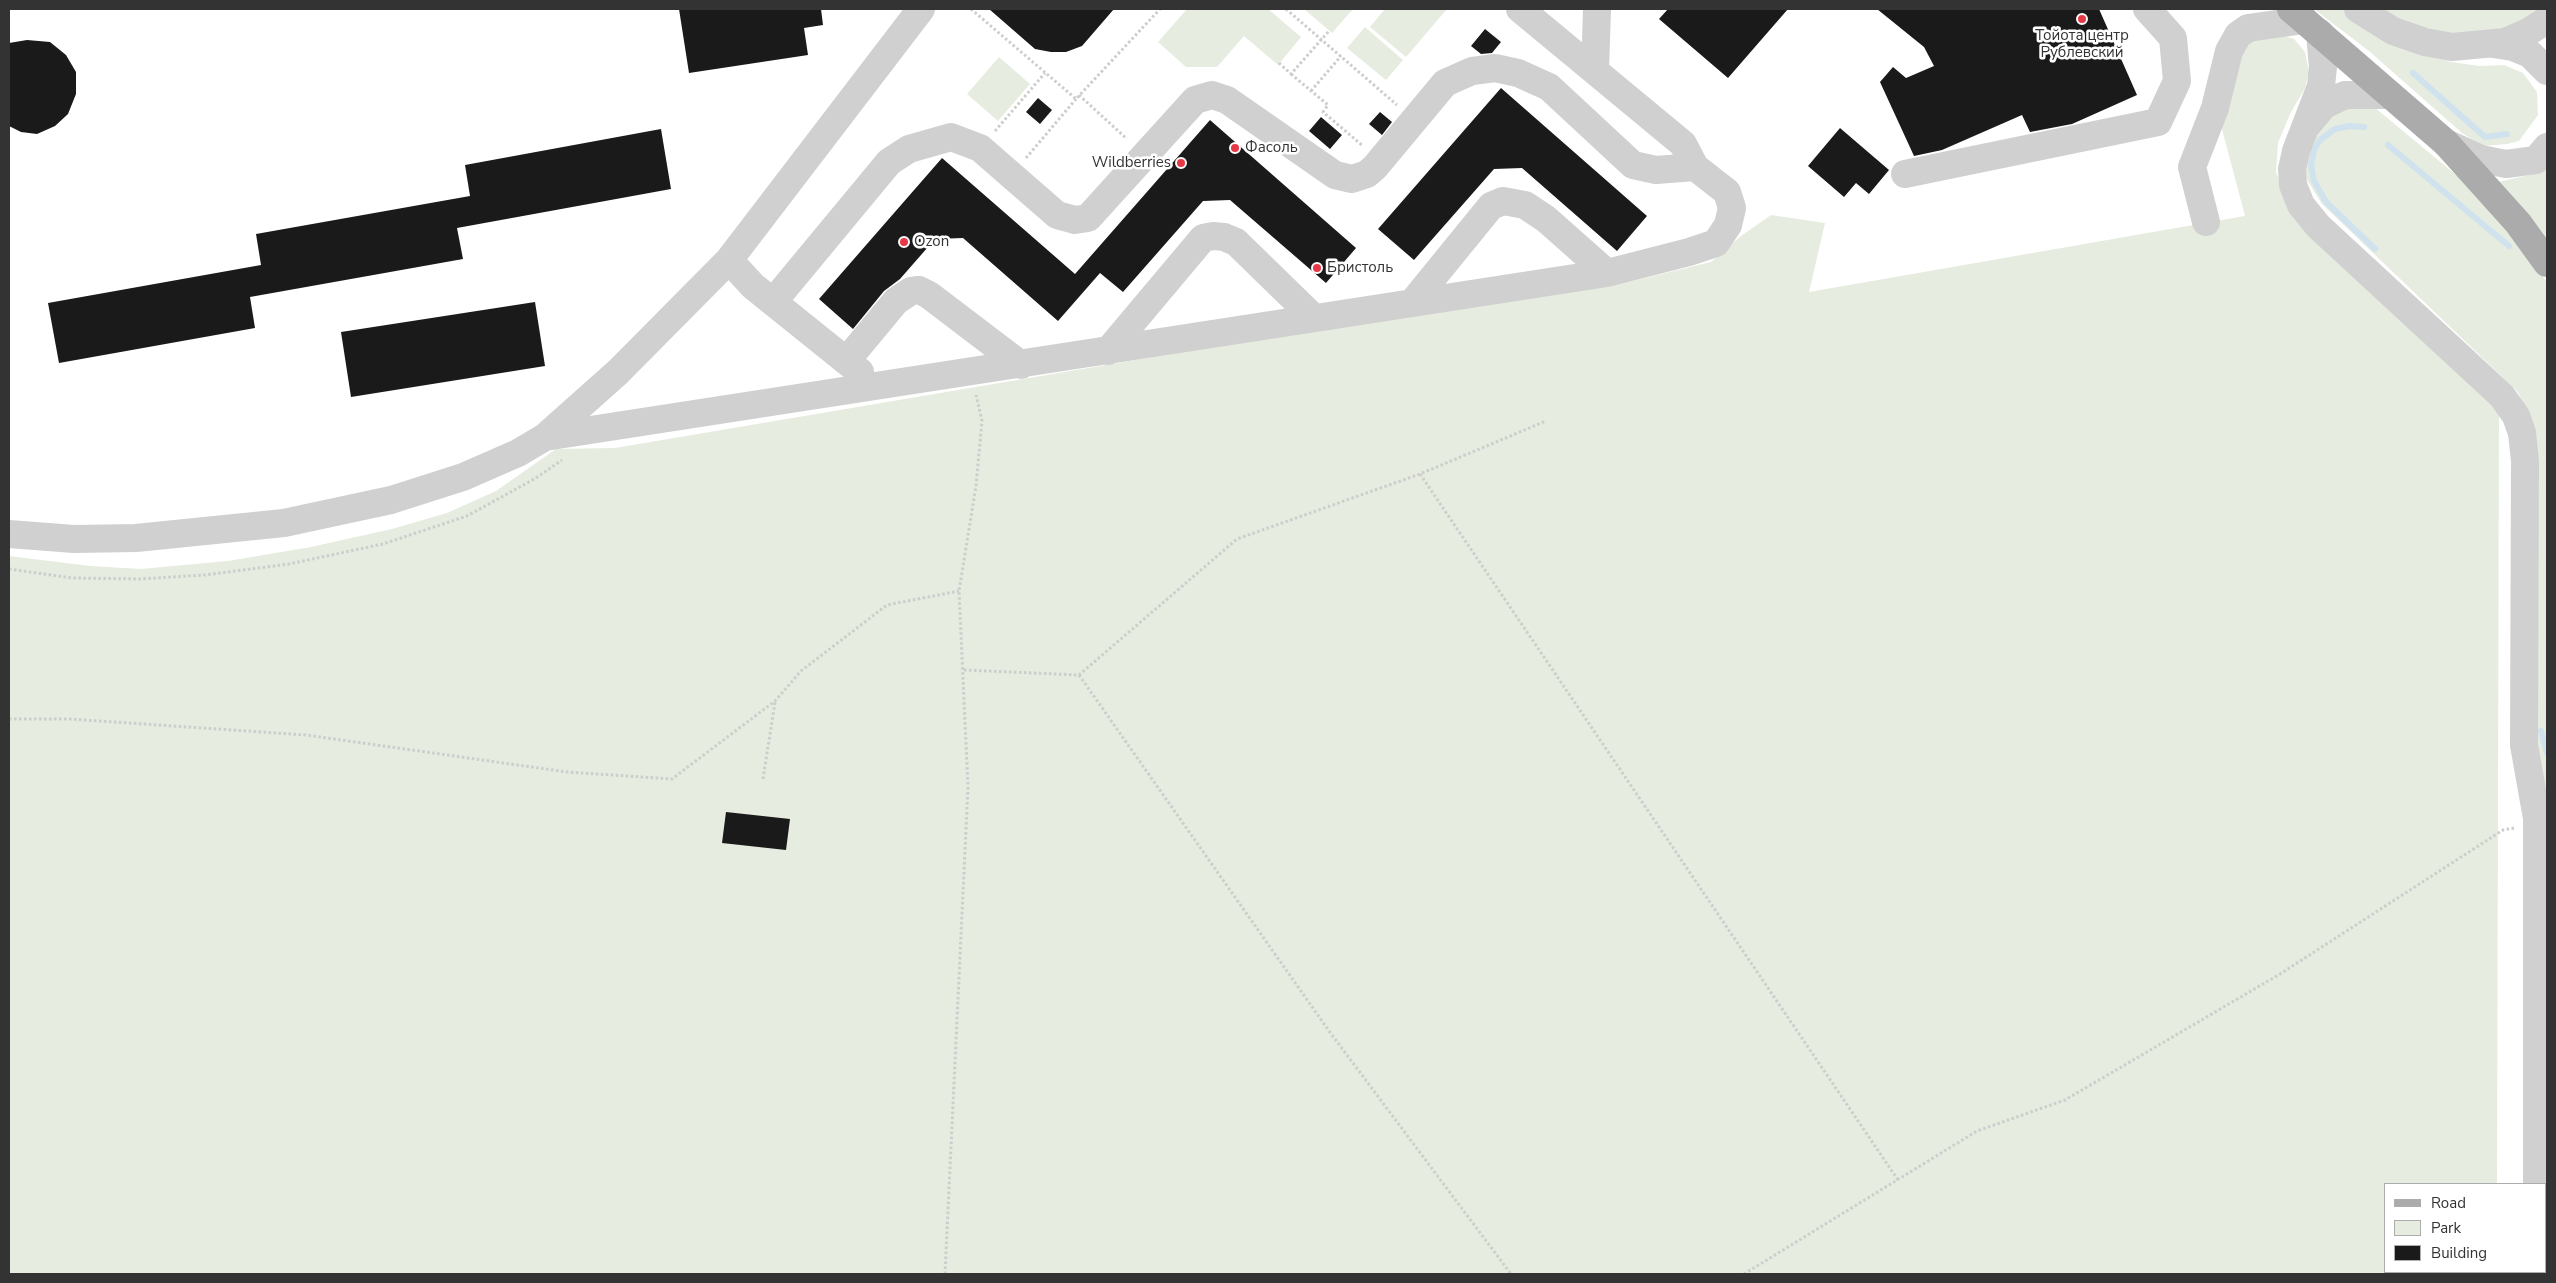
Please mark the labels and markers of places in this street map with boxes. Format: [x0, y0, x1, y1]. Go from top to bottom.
marker: Тойота центр Рублевский [2076, 13, 2088, 25]
place label: Тойота центр Рублевский [2035, 27, 2129, 62]
place label: Фасоль [1245, 139, 1298, 157]
marker: Фасоль [1229, 142, 1241, 154]
place label: Wildberries [1092, 154, 1171, 172]
marker: Wildberries [1175, 157, 1187, 169]
place label: Ozon [914, 233, 949, 251]
marker: Ozon [898, 236, 910, 248]
place label: Бристоль [1327, 259, 1393, 277]
marker: Бристоль [1311, 262, 1323, 274]

